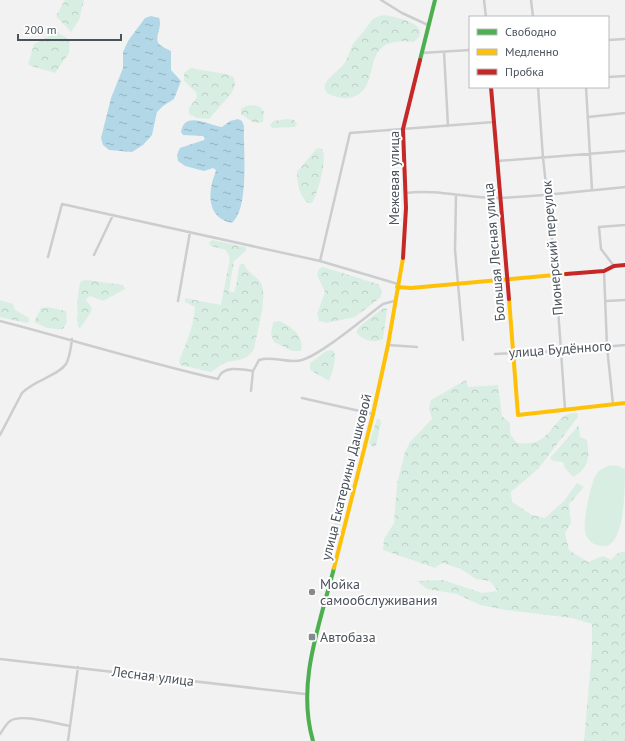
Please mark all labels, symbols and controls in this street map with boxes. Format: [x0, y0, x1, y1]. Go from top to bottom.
scale bar [18, 16, 121, 42]
legend [469, 16, 609, 88]
text: 200 m [24, 22, 57, 37]
text: Свободно [505, 24, 556, 39]
text: Медленно [505, 44, 559, 59]
text: Пробка [505, 64, 544, 79]
street label: Межевая улица [385, 131, 403, 225]
street label: Пионерский переулок [537, 180, 567, 316]
street label: Большая Лесная улица [479, 182, 509, 322]
street label: улица Будённого [508, 336, 612, 362]
street label: улица Екатерины Дашковой [317, 392, 375, 562]
place label: Мойка самообслуживания [320, 575, 437, 609]
marker: Мойка самообслуживания [307, 587, 317, 597]
place label: Автобаза [320, 628, 376, 646]
marker: Автобаза [307, 632, 317, 642]
street label: Лесная улица [110, 662, 195, 690]

